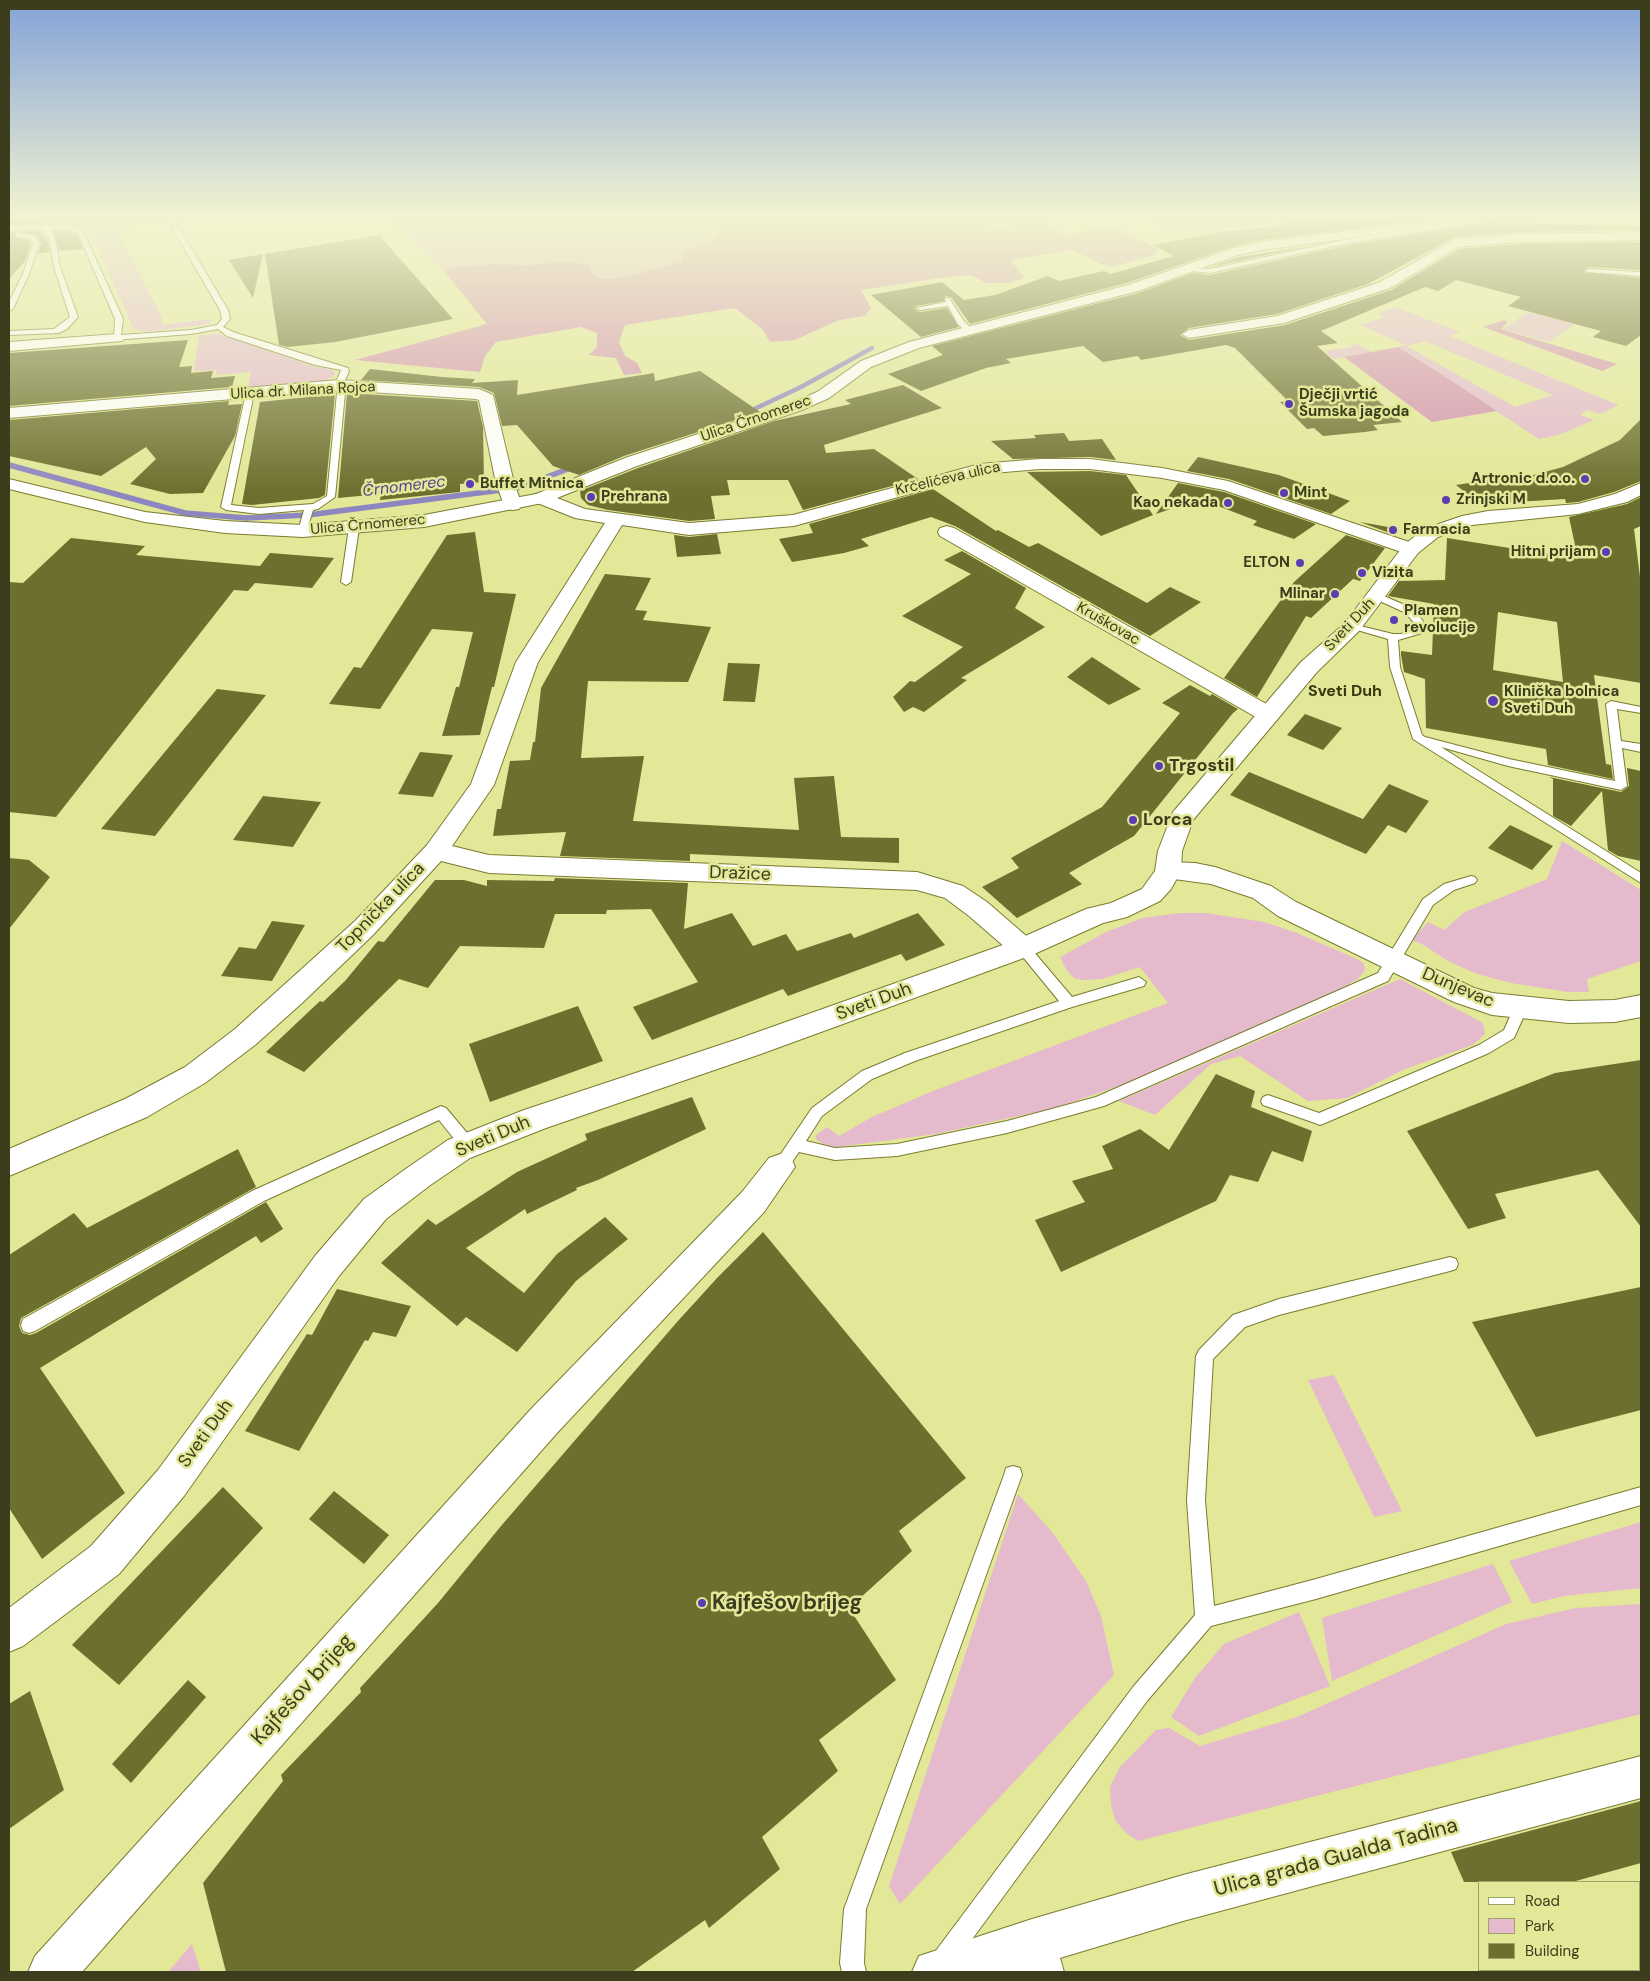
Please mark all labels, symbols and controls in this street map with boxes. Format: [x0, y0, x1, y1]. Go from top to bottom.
street label: Ulica dr. Milana Rojca [230, 378, 376, 404]
place label: Dječji vrtić Šumska jagoda [1299, 386, 1409, 421]
street label: Ulica Črnomerec [698, 392, 814, 446]
marker: Dječji vrtić Šumska jagoda [1283, 398, 1295, 410]
street label: Krčelićeva ulica [894, 458, 1002, 500]
place label: Artronic d.o.o. [1471, 470, 1575, 488]
water label: Črnomerec [361, 472, 447, 502]
marker: Artronic d.o.o. [1579, 473, 1591, 485]
place label: Buffet Mitnica [480, 475, 584, 493]
marker: Buffet Mitnica [464, 478, 476, 490]
place label: Mint [1294, 484, 1327, 502]
marker: Mint [1278, 487, 1290, 499]
place label: Prehrana [601, 488, 667, 506]
marker: Prehrana [585, 491, 597, 503]
place label: Zrinjski M [1456, 491, 1526, 509]
place label: Kao nekada [1133, 494, 1218, 512]
marker: Zrinjski M [1440, 494, 1452, 506]
marker: Kao nekada [1222, 497, 1234, 509]
street label: Ulica Črnomerec [310, 511, 426, 539]
place label: Farmacia [1403, 521, 1471, 539]
marker: Farmacia [1387, 524, 1399, 536]
place label: Hitni prijam [1511, 543, 1596, 561]
marker: Hitni prijam [1600, 546, 1612, 558]
place label: ELTON [1243, 554, 1290, 572]
marker: ELTON [1294, 557, 1306, 569]
place label: Vizita [1372, 564, 1413, 582]
marker: Vizita [1356, 567, 1368, 579]
place label: Mlinar [1279, 585, 1325, 603]
marker: Mlinar [1329, 588, 1341, 600]
street label: Sveti Duh [1321, 595, 1379, 655]
street label: Kruškovac [1073, 599, 1143, 649]
place label: Plamen revolucije [1404, 602, 1476, 637]
marker: Plamen revolucije [1388, 614, 1400, 626]
district label: Sveti Duh [1308, 682, 1382, 702]
place label: Klinička bolnica Sveti Duh [1504, 683, 1619, 718]
marker: Klinička bolnica Sveti Duh [1486, 694, 1500, 708]
place label: Trgostil [1169, 755, 1234, 777]
marker: Trgostil [1153, 760, 1165, 772]
place label: Lorca [1143, 809, 1192, 831]
marker: Lorca [1127, 814, 1139, 826]
street label: Topnička ulica [332, 858, 430, 958]
street label: Dražice [709, 862, 771, 886]
street label: Dunjevac [1419, 963, 1497, 1013]
street label: Sveti Duh [833, 978, 915, 1026]
street label: Sveti Duh [453, 1112, 533, 1162]
street label: Sveti Duh [174, 1396, 238, 1472]
place label: Kajfešov brijeg [712, 1590, 862, 1616]
marker: Kajfešov brijeg [696, 1597, 708, 1609]
street label: Kajfešov brijeg [247, 1629, 359, 1751]
street label: Ulica grada Gualda Tadina [1211, 1813, 1461, 1903]
legend [1478, 1881, 1640, 1971]
text: Road [1525, 1891, 1560, 1911]
text: Park [1525, 1916, 1555, 1936]
text: Building [1525, 1941, 1580, 1961]

